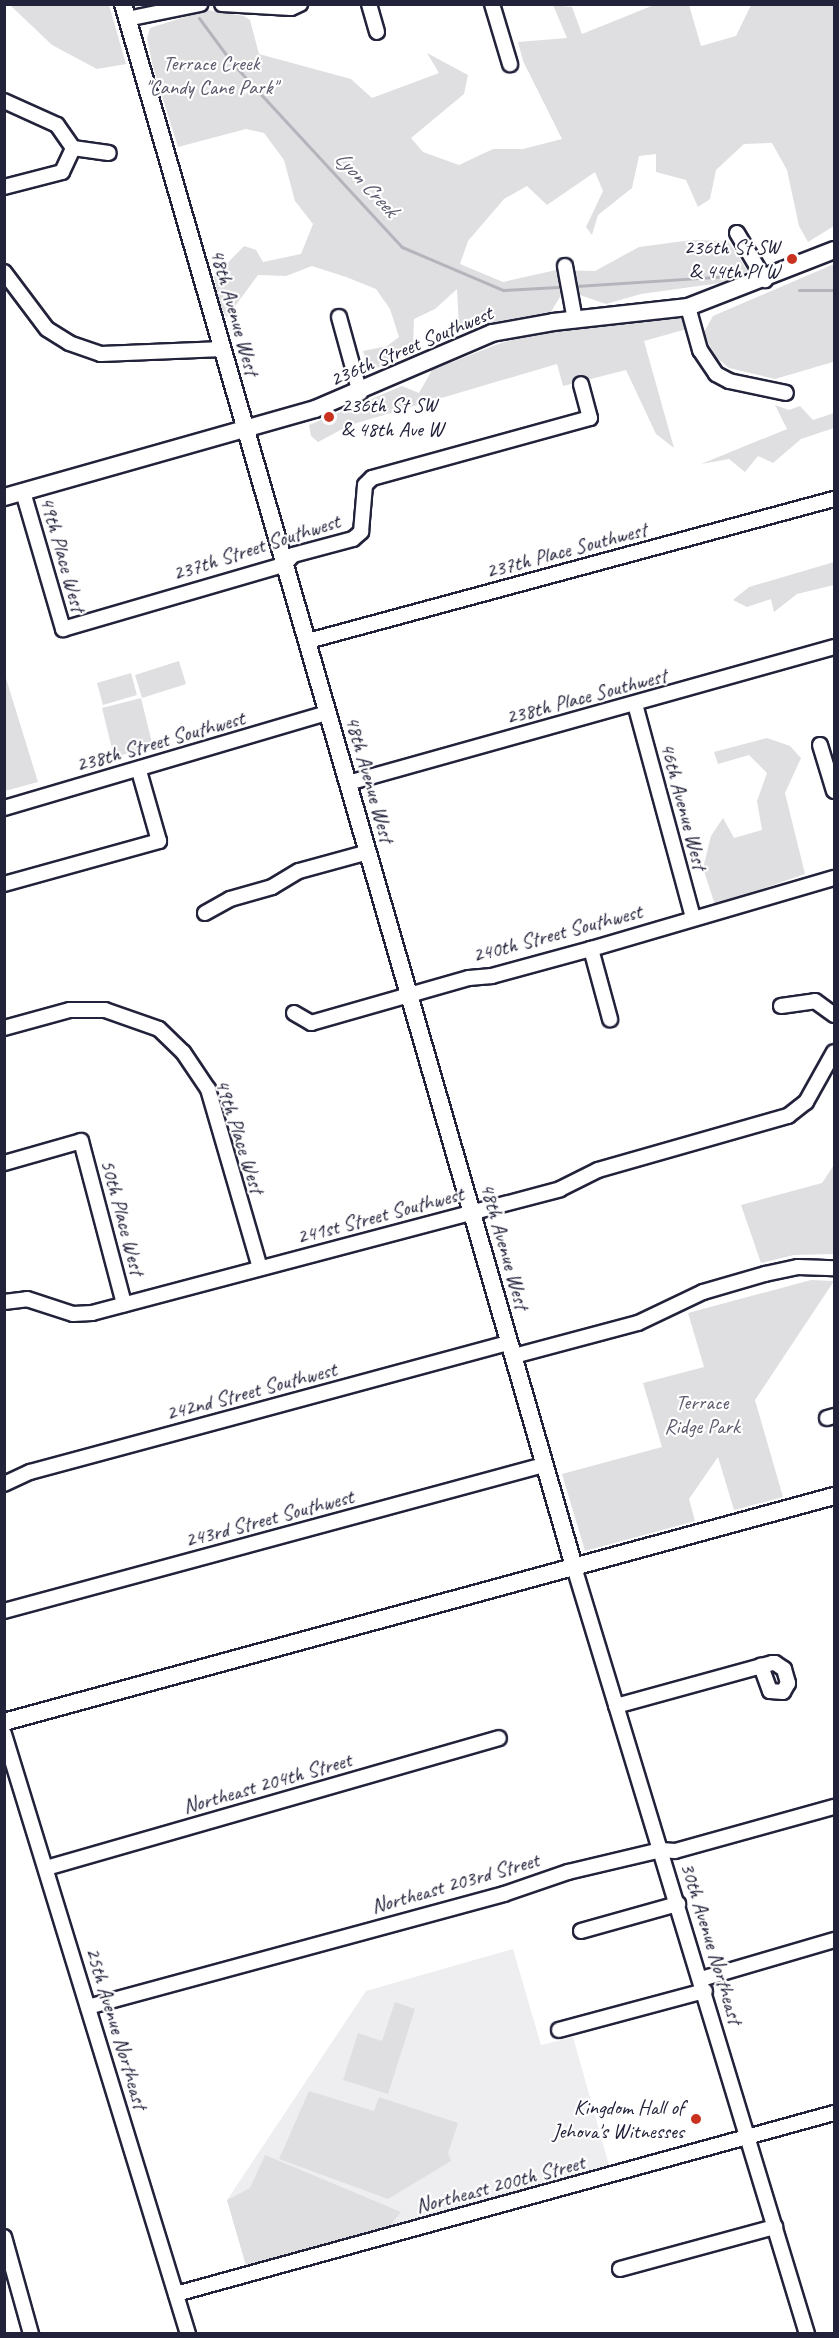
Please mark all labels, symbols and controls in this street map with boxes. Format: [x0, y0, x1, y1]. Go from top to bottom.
park label: Terrace Creek "Candy Cane Park" [145, 50, 277, 100]
water label: Lyon Creek [329, 146, 403, 222]
place label: 236th St SW & 44th Pl W [682, 234, 780, 284]
street label: 48th Avenue West [205, 246, 265, 378]
marker: 236th St SW & 44th Pl W [785, 252, 799, 266]
street label: 236th Street Southwest [326, 300, 496, 392]
place label: 236th St SW & 48th Ave W [341, 392, 443, 442]
marker: 236th St SW & 48th Ave W [322, 410, 336, 424]
street label: 49th Place West [35, 493, 91, 615]
street label: 237th Street Southwest [169, 508, 343, 586]
street label: 237th Place Southwest [483, 516, 649, 584]
street label: 238th Place Southwest [503, 662, 669, 730]
street label: 238th Street Southwest [73, 705, 247, 777]
street label: 48th Avenue West [340, 713, 400, 845]
street label: 46th Avenue West [655, 740, 713, 872]
street label: 240th Street Southwest [470, 898, 644, 968]
street label: 49th Place West [210, 1076, 270, 1196]
street label: 50th Place West [95, 1156, 151, 1278]
street label: 48th Avenue West [475, 1180, 535, 1312]
street label: 241st Street Southwest [294, 1181, 466, 1249]
street label: 242nd Street Southwest [163, 1356, 339, 1426]
park label: Terrace Ridge Park [664, 1389, 740, 1439]
street label: 243rd Street Southwest [182, 1483, 356, 1553]
street label: Northeast 204th Street [180, 1747, 354, 1819]
street label: Northeast 203rd Street [368, 1847, 542, 1919]
street label: 30th Avenue Northeast [675, 1859, 749, 2027]
street label: 25th Avenue Northeast [80, 1944, 154, 2112]
place label: Kingdom Hall of Jehova's Witnesses [552, 2094, 684, 2144]
marker: Kingdom Hall of Jehova's Witnesses [689, 2112, 703, 2126]
street label: Northeast 200th Street [413, 2149, 587, 2219]

